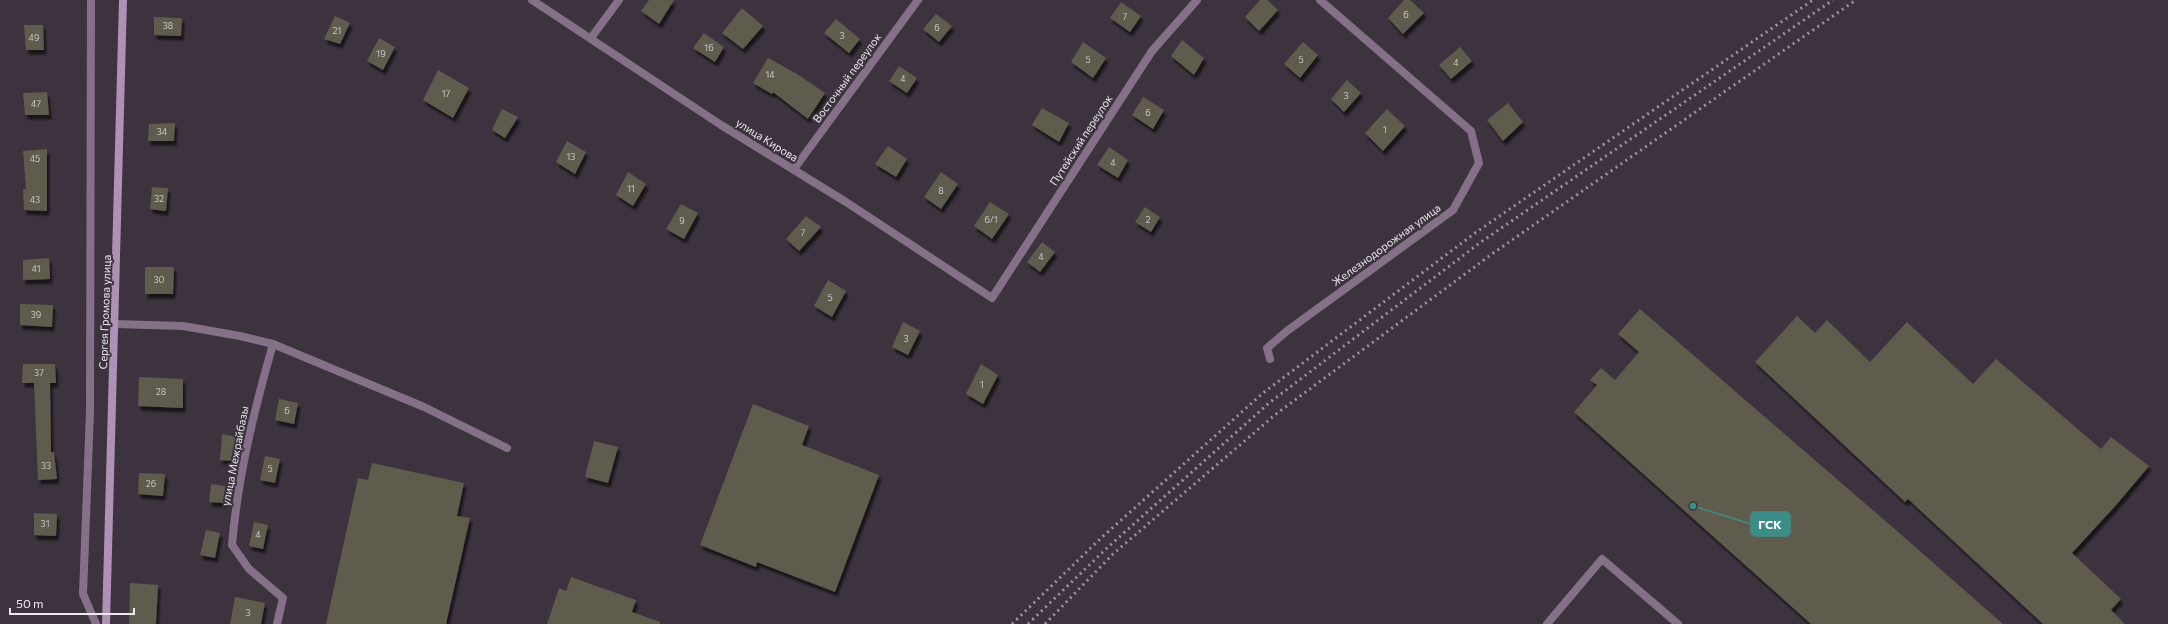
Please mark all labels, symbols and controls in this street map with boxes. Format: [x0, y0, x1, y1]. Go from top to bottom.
house number: 6 [1403, 9, 1409, 20]
house number: 7 [1123, 11, 1128, 22]
house number: 38 [163, 20, 173, 31]
house number: 6 [934, 22, 940, 33]
house number: 21 [333, 25, 341, 36]
street label: Восточный переулок [810, 30, 884, 125]
house number: 3 [839, 30, 845, 41]
house number: 49 [29, 32, 39, 43]
house number: 16 [704, 42, 714, 53]
house number: 19 [376, 48, 386, 59]
house number: 5 [1085, 54, 1091, 65]
house number: 5 [1298, 54, 1304, 65]
house number: 4 [1453, 57, 1459, 68]
house number: 14 [765, 69, 775, 80]
house number: 4 [900, 73, 906, 84]
house number: 17 [442, 88, 451, 99]
house number: 3 [1343, 90, 1349, 101]
street label: Путейский переулок [1046, 92, 1115, 187]
house number: 47 [31, 98, 41, 109]
house number: 6 [1145, 107, 1151, 118]
street label: улица Кирова [734, 115, 801, 164]
house number: 1 [1383, 124, 1387, 135]
house number: 34 [157, 126, 168, 137]
house number: 13 [567, 151, 575, 162]
house number: 45 [30, 153, 40, 164]
house number: 4 [1110, 157, 1116, 168]
house number: 11 [627, 183, 635, 194]
house number: 8 [938, 185, 944, 196]
house number: 32 [154, 193, 164, 204]
house number: 43 [30, 194, 40, 205]
street label: Железнодорожная улица [1329, 201, 1443, 288]
house number: 6/1 [984, 214, 998, 225]
house number: 2 [1146, 214, 1151, 225]
house number: 9 [679, 215, 685, 226]
house number: 7 [801, 227, 806, 238]
house number: 4 [1038, 251, 1044, 262]
street label: Сергея Громова улица [96, 254, 113, 369]
house number: 41 [32, 263, 40, 274]
house number: 30 [153, 274, 165, 285]
house number: 5 [827, 292, 833, 303]
house number: 39 [31, 309, 41, 320]
house number: 3 [903, 333, 909, 344]
house number: 37 [34, 367, 44, 378]
house number: 1 [980, 379, 984, 390]
house number: 28 [156, 386, 166, 397]
street label: улица Межрайбазы [218, 405, 251, 507]
house number: 6 [284, 405, 290, 416]
house number: 33 [41, 460, 51, 471]
house number: 5 [267, 463, 273, 474]
house number: 26 [146, 478, 156, 489]
callout: ГСК [1751, 512, 1790, 536]
text: ГСК [1758, 517, 1782, 531]
house number: 31 [41, 518, 49, 529]
house number: 4 [255, 529, 261, 540]
scale bar [10, 590, 134, 616]
text: 50 m [16, 596, 44, 610]
house number: 3 [245, 607, 251, 618]

